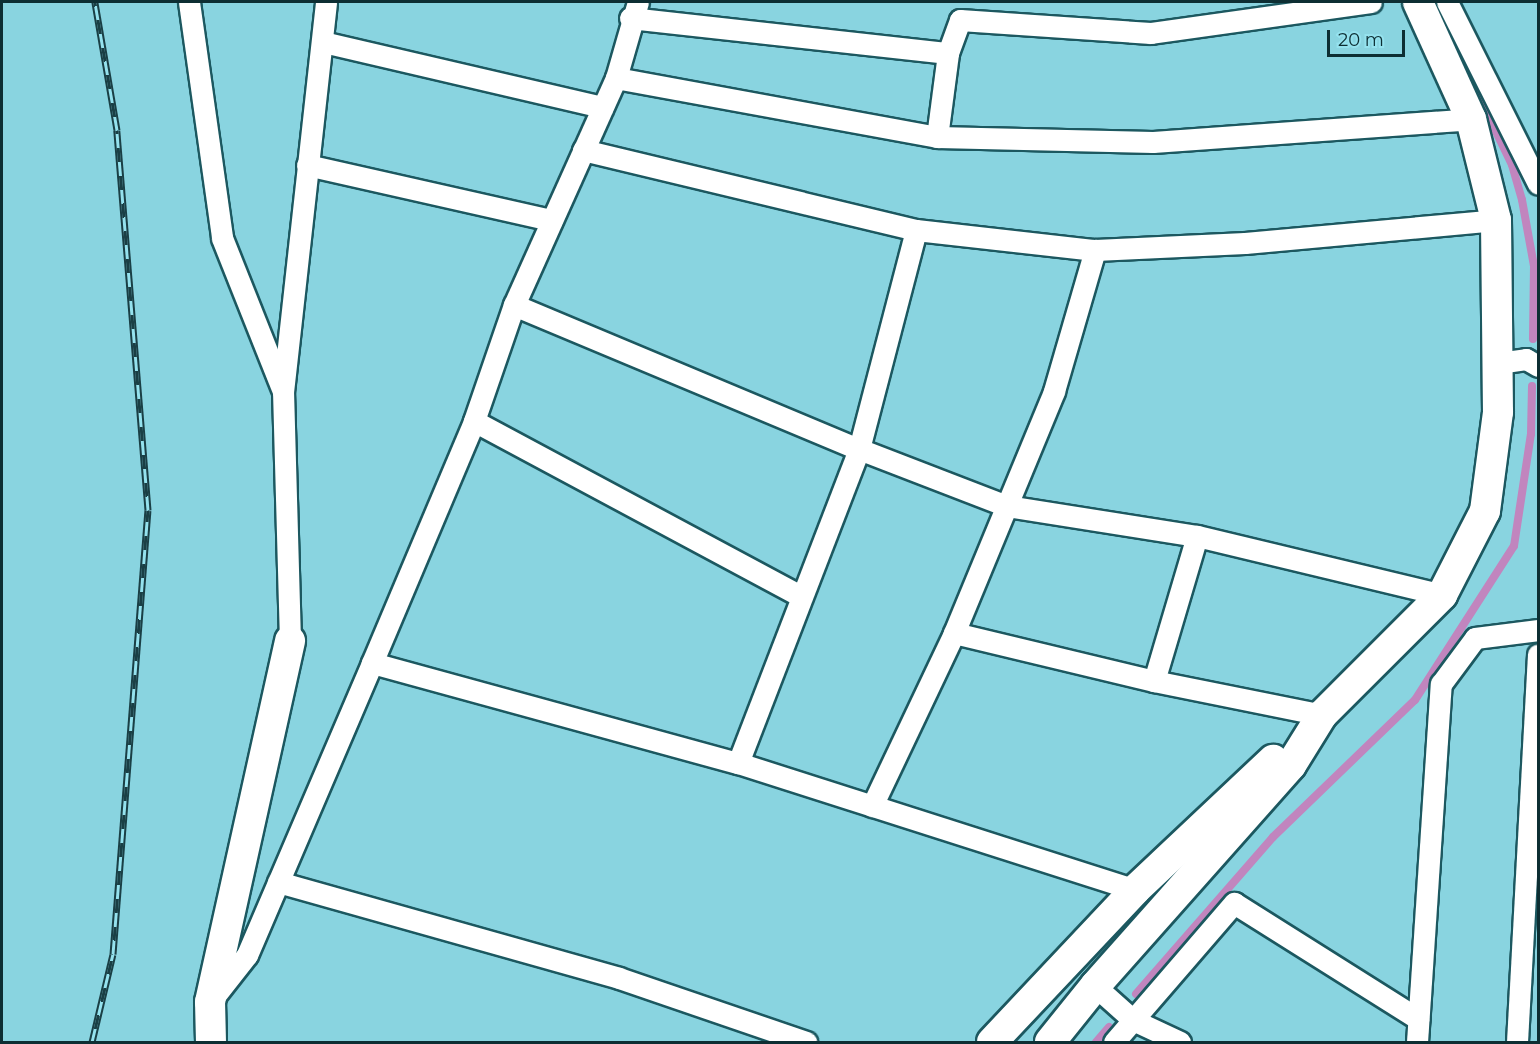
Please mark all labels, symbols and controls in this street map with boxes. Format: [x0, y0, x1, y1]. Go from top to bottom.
scale bar [1330, 18, 1408, 56]
text: 20 m [1338, 29, 1384, 51]

